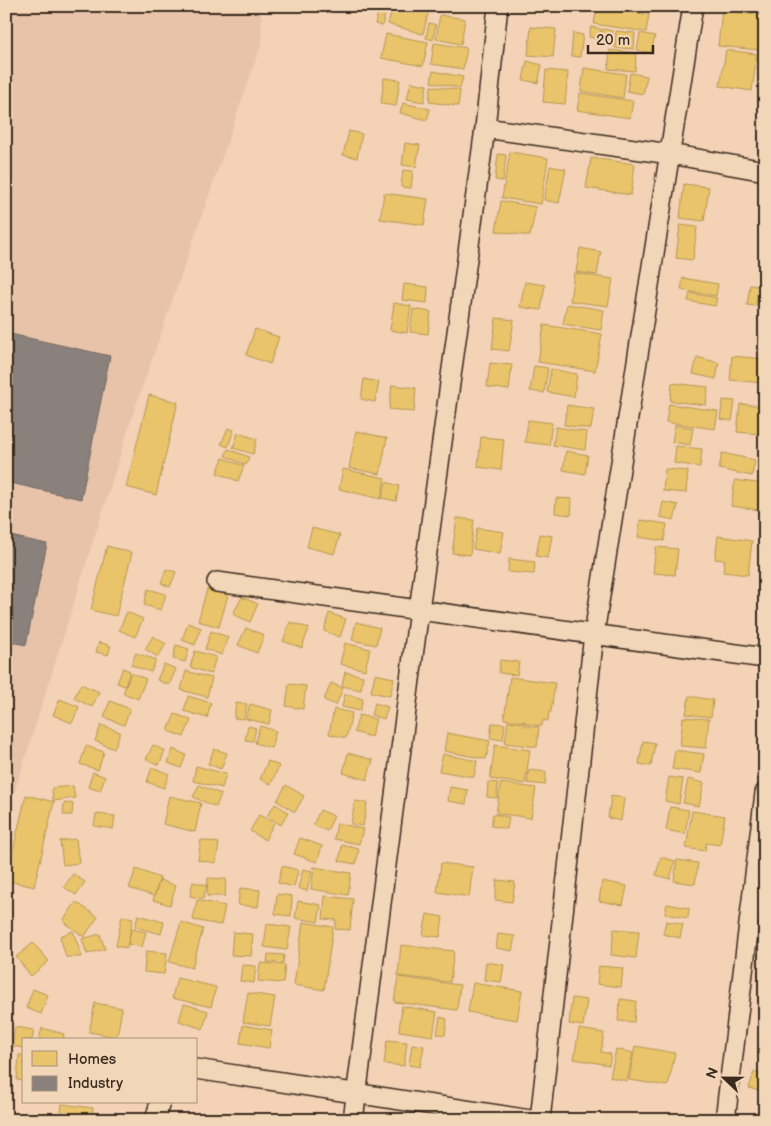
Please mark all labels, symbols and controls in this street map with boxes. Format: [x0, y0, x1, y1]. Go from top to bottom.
scale bar [588, 22, 654, 54]
text: 20 m [596, 31, 630, 50]
legend [22, 1038, 198, 1104]
text: Homes [68, 1050, 117, 1069]
north arrow [698, 1054, 748, 1104]
text: N [703, 1065, 722, 1081]
text: Industry [68, 1074, 123, 1093]

